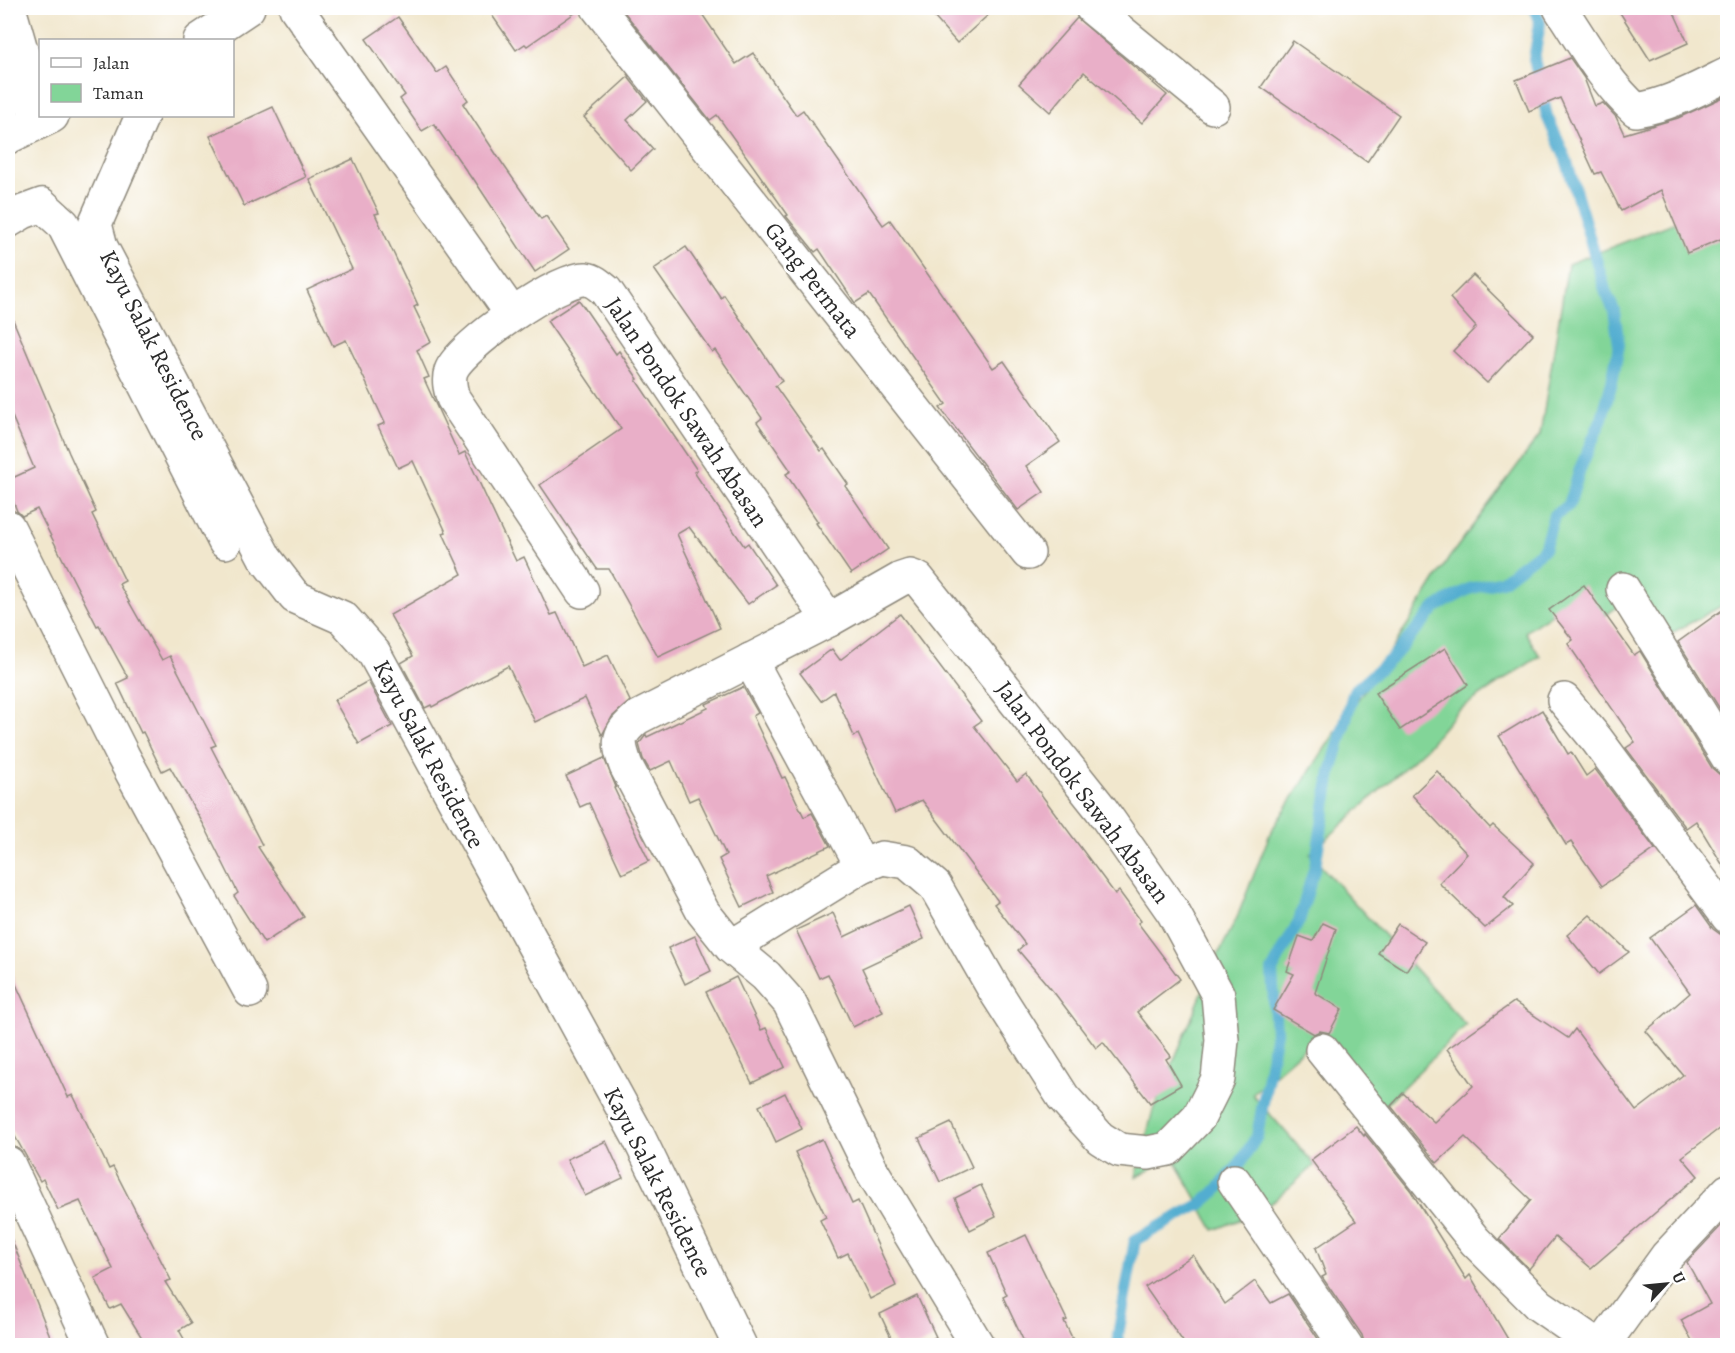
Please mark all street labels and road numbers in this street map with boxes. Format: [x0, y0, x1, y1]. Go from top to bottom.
street label: Gang Permata [758, 215, 869, 345]
street label: Kayu Salak Residence [92, 244, 216, 446]
street label: Jalan Pondok Sawah Abasan [598, 291, 776, 533]
street label: Kayu Salak Residence [366, 654, 492, 854]
street label: Jalan Pondok Sawah Abasan [989, 674, 1177, 910]
street label: Kayu Salak Residence [596, 1081, 720, 1283]

